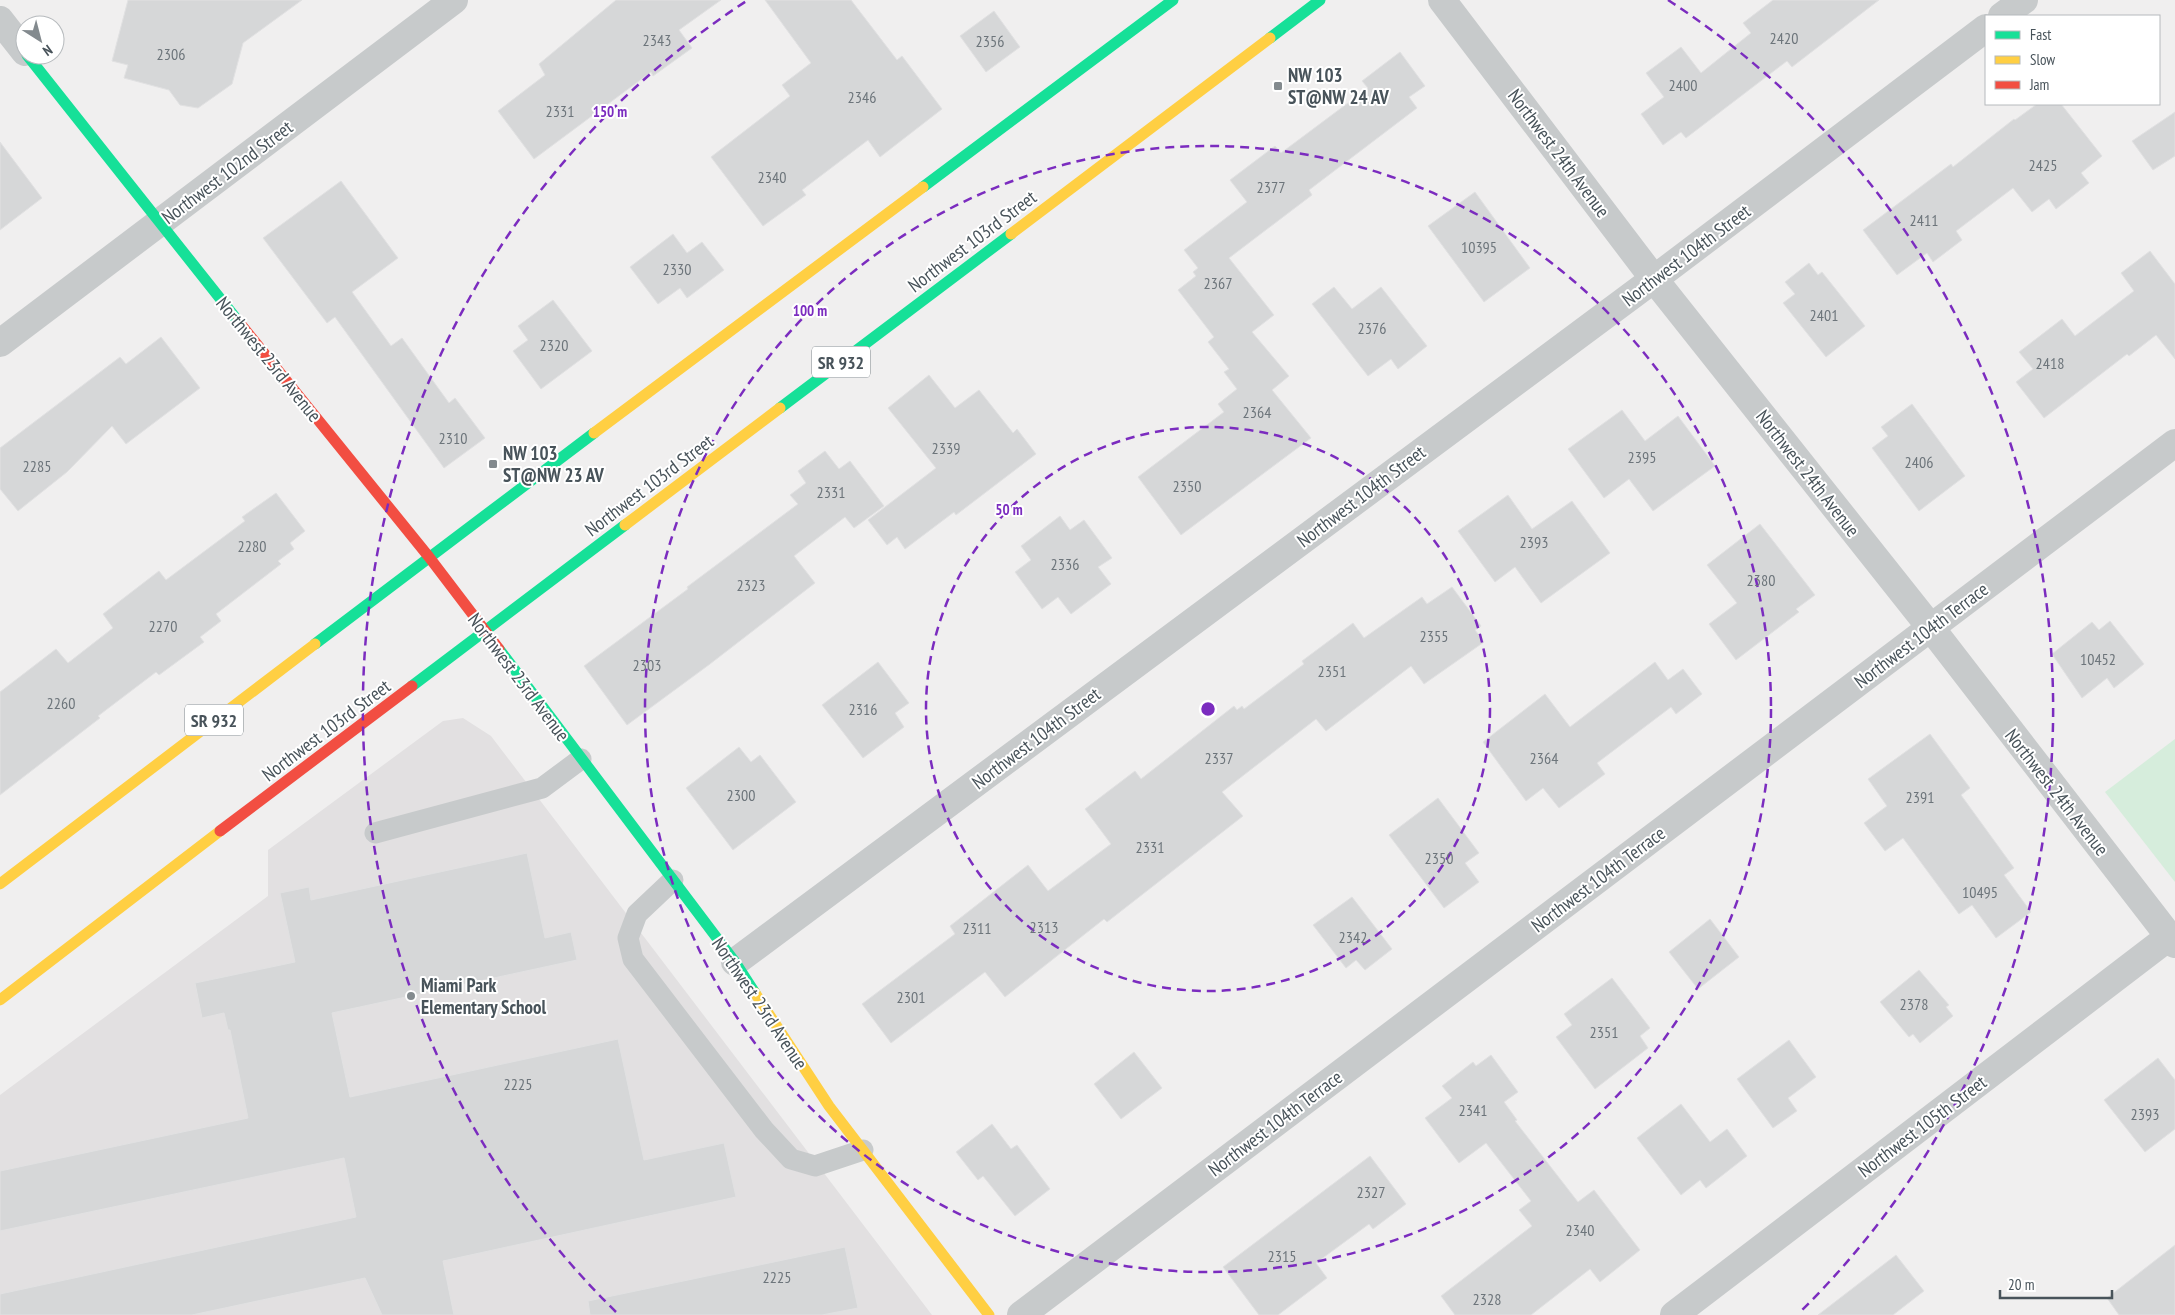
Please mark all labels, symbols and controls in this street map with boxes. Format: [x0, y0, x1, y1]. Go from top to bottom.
north arrow [15, 15, 65, 65]
legend [1985, 15, 2160, 105]
text: Fast [2030, 25, 2051, 44]
house number: 2420 [1770, 28, 1798, 48]
house number: 2343 [643, 30, 671, 50]
house number: 2356 [976, 31, 1004, 51]
text: N [39, 41, 56, 60]
house number: 2306 [157, 44, 185, 64]
text: Slow [2030, 50, 2055, 69]
place label: NW 103 ST@NW 24 AV [1288, 63, 1389, 109]
house number: 2400 [1669, 75, 1697, 95]
text: Jam [2029, 75, 2049, 94]
marker: NW 103 ST@NW 24 AV [1272, 80, 1284, 92]
street label: Northwest 24th Avenue [1503, 84, 1615, 222]
house number: 2346 [848, 87, 876, 107]
house number: 2331 [546, 101, 574, 121]
text: 150 m [593, 102, 627, 121]
street label: Northwest 102nd Street [157, 114, 298, 229]
house number: 2425 [2029, 155, 2057, 175]
house number: 2340 [758, 167, 786, 187]
house number: 2377 [1257, 177, 1285, 197]
street label: Northwest 103rd Street [903, 184, 1042, 297]
street label: Northwest 104th Street [1617, 198, 1756, 311]
house number: 2411 [1910, 210, 1938, 230]
house number: 10395 [1461, 237, 1497, 257]
house number: 2330 [663, 259, 691, 279]
house number: 2367 [1204, 273, 1232, 293]
street label: Northwest 23rd Avenue [211, 291, 327, 427]
text: 100 m [793, 301, 827, 320]
house number: 2401 [1810, 305, 1838, 325]
house number: 2376 [1358, 318, 1386, 338]
house number: 2320 [540, 335, 568, 355]
road number: SR 932 [812, 347, 870, 378]
house number: 2418 [2036, 353, 2064, 373]
house number: 2364 [1243, 402, 1271, 422]
street label: Northwest 24th Avenue [1751, 405, 1865, 541]
house number: 2310 [439, 428, 467, 448]
street label: Northwest 103rd Street [580, 428, 719, 541]
house number: 2339 [932, 438, 960, 458]
street label: Northwest 104th Street [1292, 439, 1431, 552]
place label: NW 103 ST@NW 23 AV [503, 441, 604, 487]
house number: 2395 [1628, 447, 1656, 467]
house number: 2406 [1905, 452, 1933, 472]
house number: 2285 [23, 456, 51, 476]
marker: NW 103 ST@NW 23 AV [487, 458, 499, 470]
house number: 2350 [1173, 476, 1201, 496]
house number: 2331 [817, 482, 845, 502]
text: 50 m [995, 500, 1023, 519]
house number: 2393 [1520, 532, 1548, 552]
house number: 2280 [238, 536, 266, 556]
house number: 2336 [1051, 554, 1079, 574]
house number: 2380 [1747, 570, 1775, 590]
house number: 2323 [737, 575, 765, 595]
street label: Northwest 104th Terrace [1849, 577, 1993, 693]
street label: Northwest 23rd Avenue [463, 608, 575, 746]
house number: 2270 [149, 616, 177, 636]
house number: 2355 [1420, 626, 1448, 646]
house number: 10452 [2080, 649, 2116, 669]
house number: 2303 [633, 655, 661, 675]
house number: 2351 [1318, 661, 1346, 681]
street label: Northwest 103rd Street [257, 673, 396, 786]
street label: Northwest 104th Street [967, 681, 1106, 794]
house number: 2260 [47, 693, 75, 713]
house number: 2316 [849, 699, 877, 719]
centre of rings [1199, 700, 1217, 718]
road number: SR 932 [185, 704, 243, 736]
street label: Northwest 24th Avenue [2000, 724, 2114, 860]
house number: 2337 [1205, 748, 1233, 768]
house number: 2364 [1530, 748, 1558, 768]
house number: 2300 [727, 785, 755, 805]
house number: 2391 [1906, 787, 1934, 807]
street label: Northwest 104th Terrace [1526, 821, 1670, 937]
house number: 2331 [1136, 837, 1164, 857]
house number: 2350 [1425, 848, 1453, 868]
house number: 10495 [1962, 882, 1998, 902]
house number: 2313 [1030, 917, 1058, 937]
house number: 2311 [963, 918, 991, 938]
house number: 2342 [1339, 927, 1367, 947]
street label: Northwest 23rd Avenue [707, 932, 813, 1074]
place label: Miami Park Elementary School [421, 973, 546, 1019]
house number: 2301 [897, 987, 925, 1007]
marker: Miami Park Elementary School [405, 990, 417, 1002]
house number: 2378 [1900, 994, 1928, 1014]
house number: 2351 [1590, 1022, 1618, 1042]
street label: Northwest 104th Terrace [1203, 1065, 1347, 1181]
street label: Northwest 105th Street [1853, 1069, 1992, 1182]
house number: 2225 [504, 1074, 532, 1094]
house number: 2341 [1459, 1100, 1487, 1120]
house number: 2393 [2131, 1104, 2159, 1124]
house number: 2327 [1357, 1182, 1385, 1202]
house number: 2340 [1566, 1220, 1594, 1240]
house number: 2315 [1268, 1246, 1296, 1266]
house number: 2225 [763, 1267, 791, 1287]
scale bar [2000, 1268, 2112, 1300]
text: 20 m [2008, 1275, 2034, 1294]
house number: 2328 [1473, 1289, 1501, 1309]

